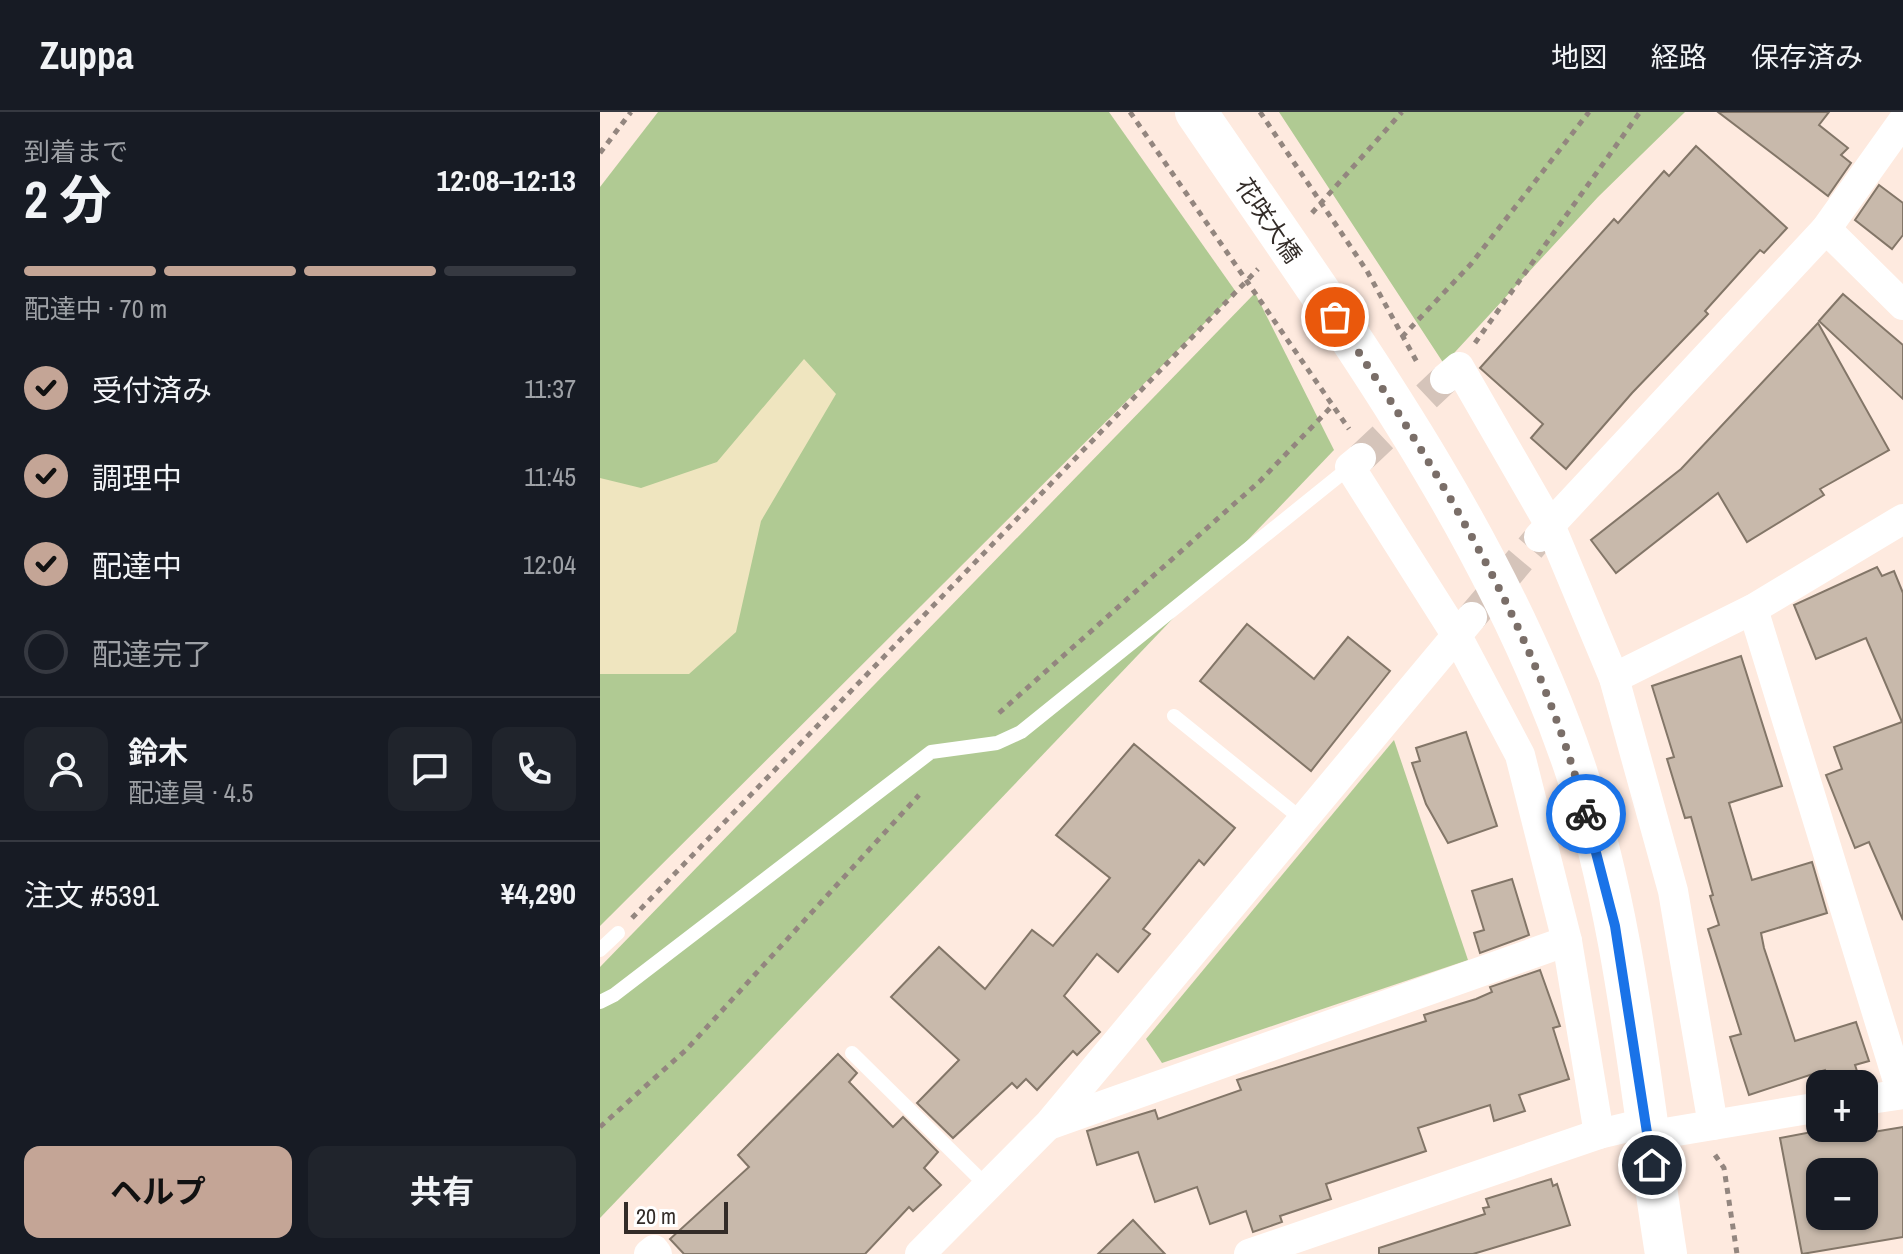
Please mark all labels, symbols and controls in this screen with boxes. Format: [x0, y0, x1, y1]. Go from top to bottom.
text: Zuppa [40, 30, 133, 81]
text: 地図 [1551, 38, 1607, 76]
text: 経路 [1651, 38, 1707, 76]
text: 保存済み [1751, 38, 1863, 76]
text: 到着まで [24, 134, 128, 169]
text: 12:08–12:13 [437, 160, 576, 200]
text: 2 分 [24, 164, 112, 234]
street label: 花咲大橋 [1229, 171, 1309, 269]
pin [1301, 283, 1369, 351]
text: 配達中 · 70 m [24, 291, 167, 326]
icon: bag [1313, 295, 1357, 339]
icon: check [24, 366, 68, 410]
text: 受付済み [92, 370, 212, 410]
text: 11:37 [524, 371, 576, 406]
icon: check [24, 454, 68, 498]
text: 調理中 [92, 458, 182, 498]
text: 11:45 [524, 459, 576, 494]
icon: check [24, 542, 68, 586]
text: 配達中 [92, 546, 182, 586]
text: 12:04 [523, 547, 576, 582]
text: 配達完了 [92, 634, 212, 674]
button: person [24, 727, 108, 811]
button: chat [388, 727, 472, 811]
button: phone [492, 727, 576, 811]
text: 鈴木 [128, 732, 188, 772]
courier [1546, 774, 1626, 854]
text: 配達員 · 4.5 [128, 775, 253, 810]
icon: bike [1564, 792, 1608, 836]
text: ¥4,290 [501, 873, 576, 913]
text: 注文 #5391 [24, 875, 159, 915]
map controls [1806, 1070, 1878, 1230]
button: + [1806, 1070, 1878, 1142]
pin [1618, 1131, 1686, 1199]
icon: home [1630, 1143, 1674, 1187]
button: ヘルプ [24, 1146, 292, 1238]
button: 共有 [308, 1146, 576, 1238]
button: − [1806, 1158, 1878, 1230]
scale bar [624, 1198, 728, 1234]
text: 20 m [636, 1201, 676, 1231]

